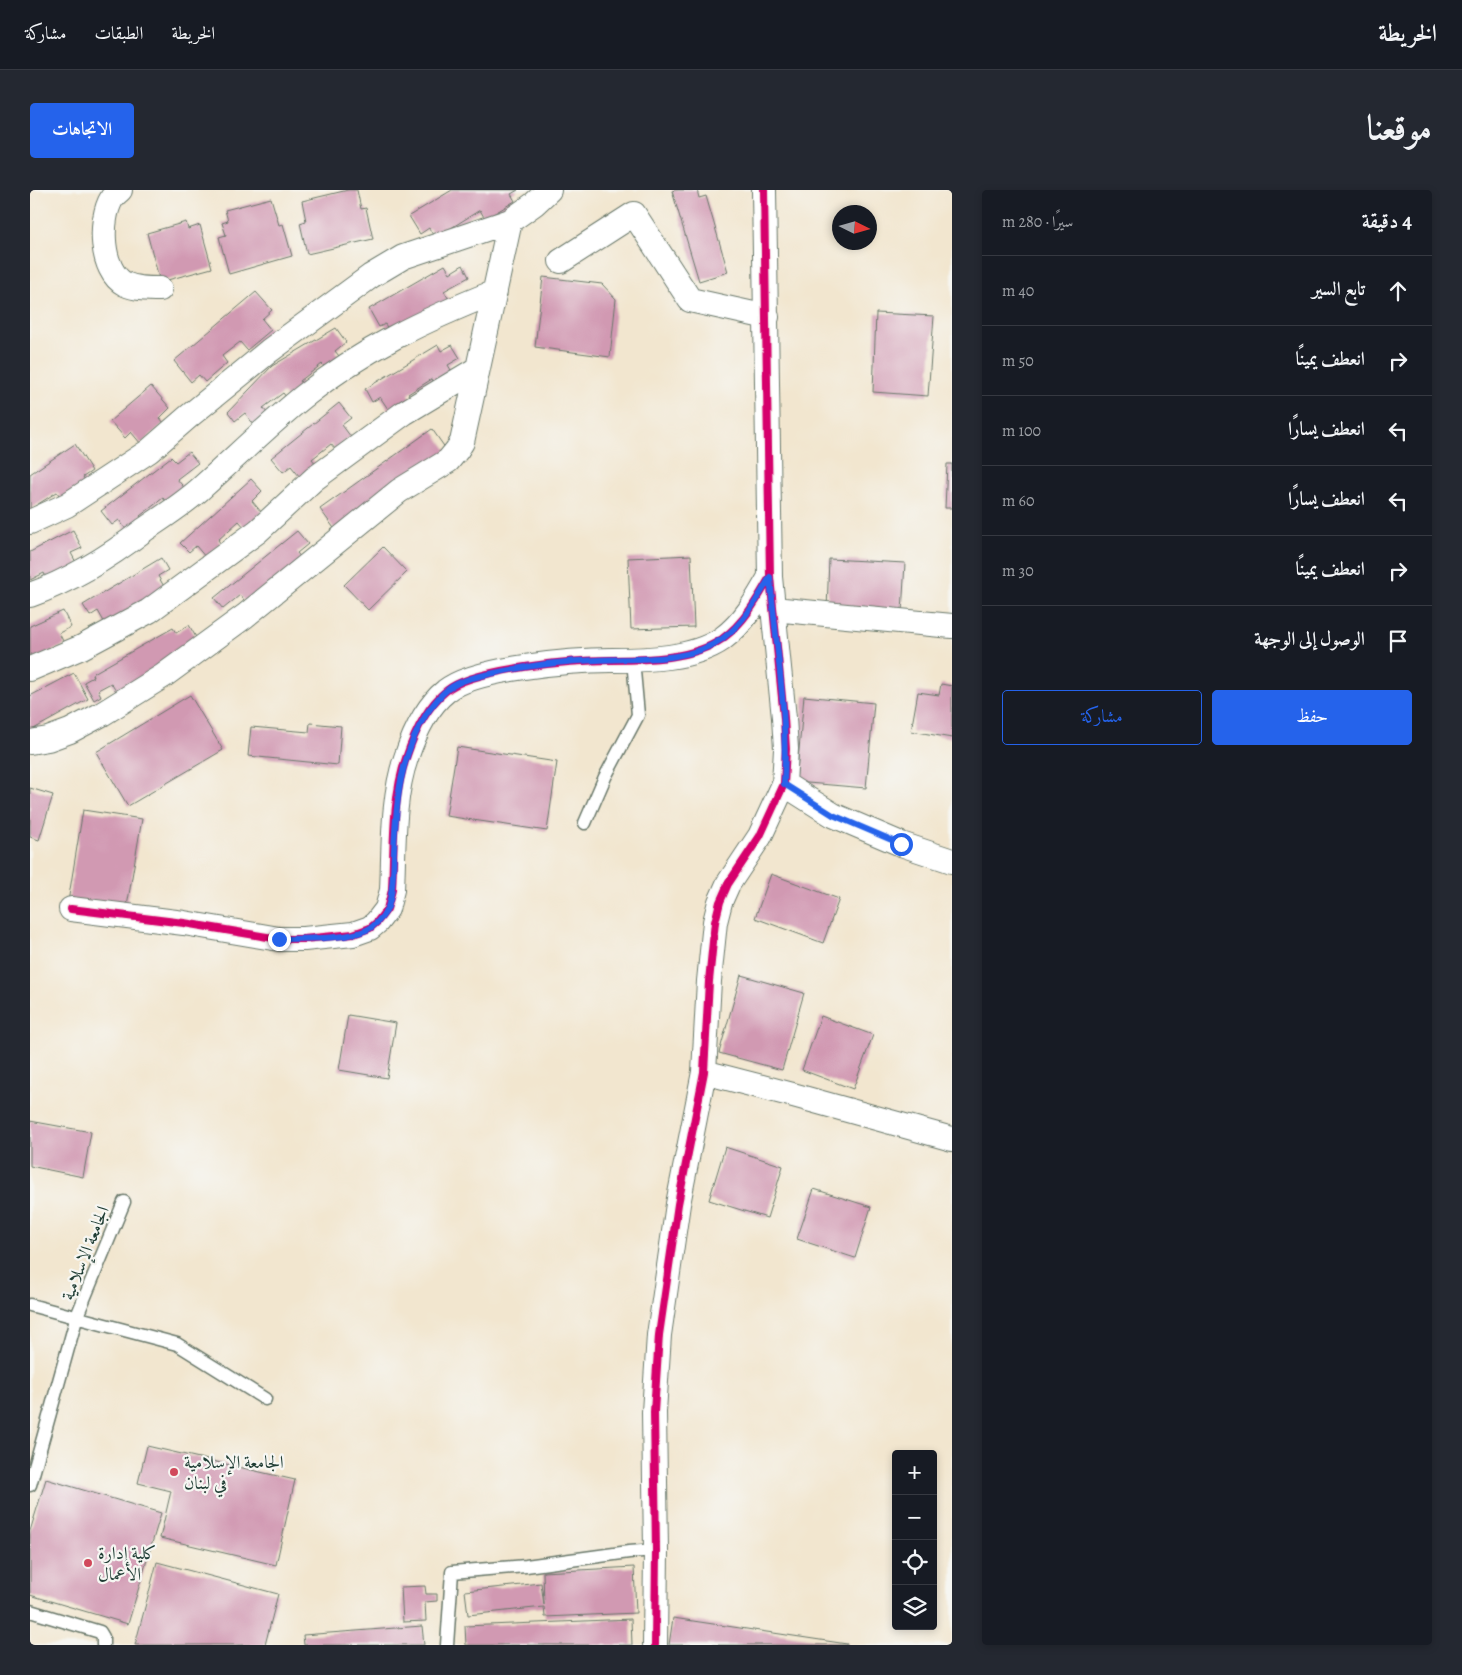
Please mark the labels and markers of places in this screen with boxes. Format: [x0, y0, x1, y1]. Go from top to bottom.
place label: الجامعة الإسلامية في لبنان [184, 1450, 284, 1498]
marker: الجامعة الإسلامية في لبنان [168, 1466, 180, 1478]
place label: كلية إدارة الأعمال [98, 1541, 157, 1586]
marker: كلية إدارة الأعمال [82, 1557, 94, 1569]

